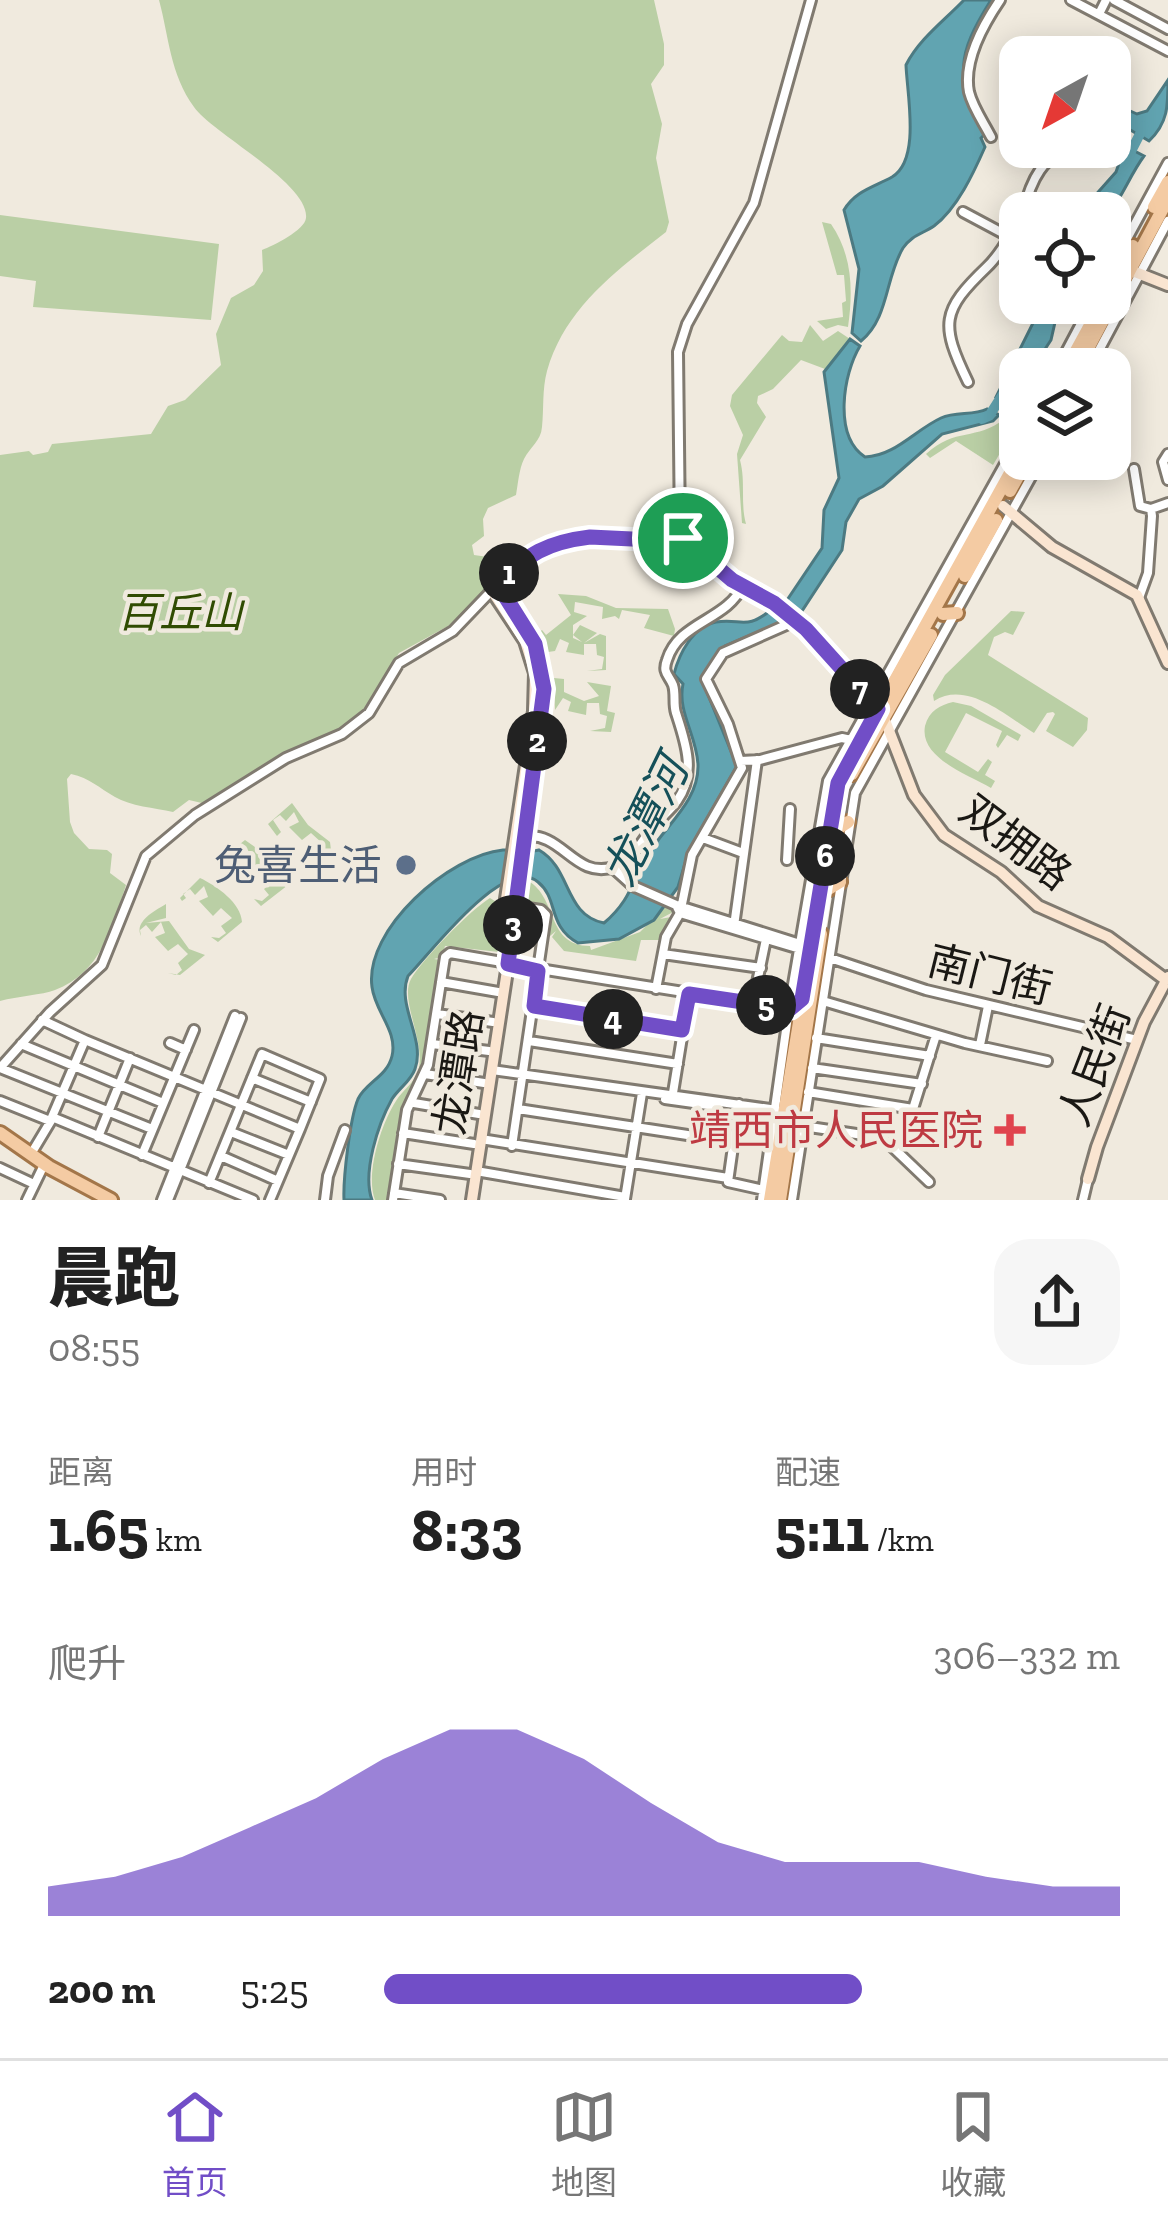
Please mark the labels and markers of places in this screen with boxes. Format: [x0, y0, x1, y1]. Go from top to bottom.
pin [632, 487, 734, 589]
pin: 1 [479, 543, 539, 603]
pin: 7 [830, 659, 890, 719]
pin: 2 [507, 711, 567, 771]
pin: 6 [795, 826, 855, 886]
place label: 兔喜生活 [214, 840, 382, 891]
marker: 兔喜生活 [393, 852, 419, 878]
pin: 3 [483, 895, 543, 955]
pin: 5 [736, 975, 796, 1035]
pin: 4 [583, 989, 643, 1049]
place label: 靖西市人民医院 [689, 1105, 983, 1156]
marker: 靖西市人民医院 [994, 1114, 1026, 1146]

